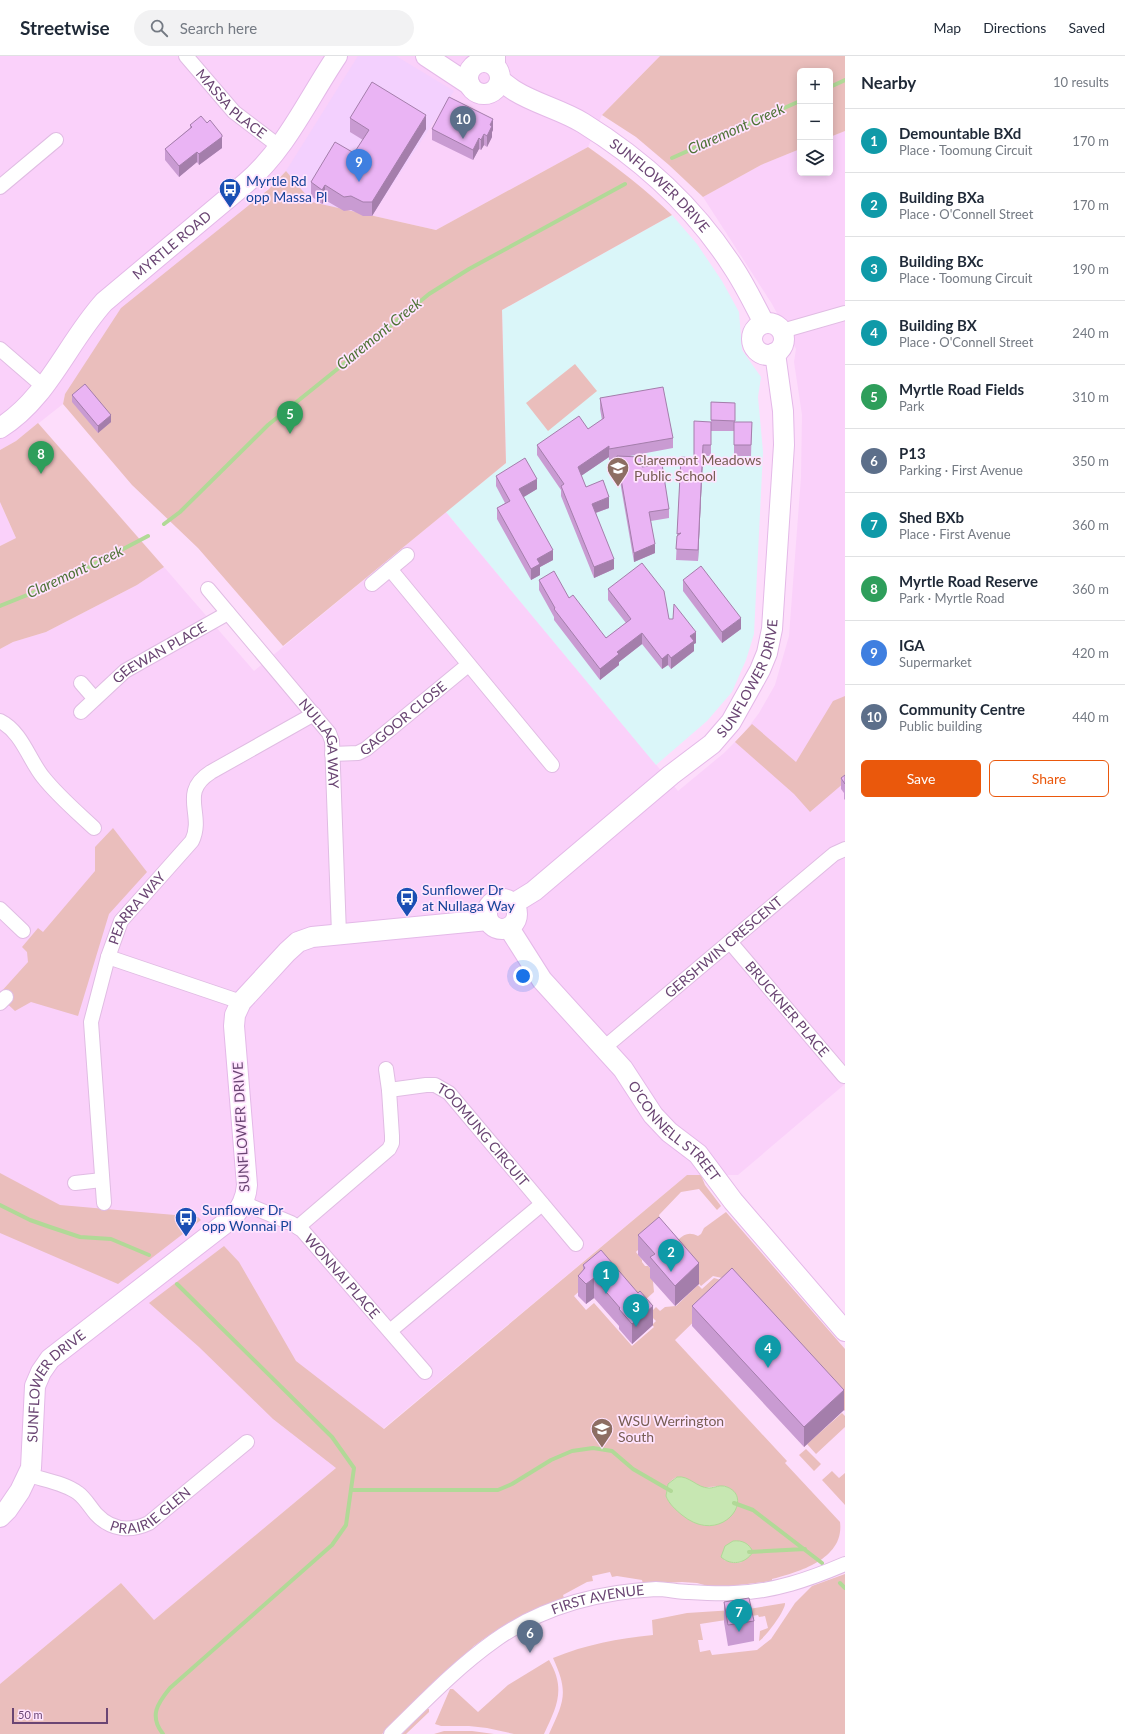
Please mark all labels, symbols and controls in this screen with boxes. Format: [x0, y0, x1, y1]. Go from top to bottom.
search box [134, 10, 414, 46]
text: Streetwise [20, 16, 110, 39]
icon: search [148, 17, 170, 39]
text: Search here [180, 19, 257, 37]
text: Map [934, 19, 961, 36]
text: Directions [983, 19, 1046, 36]
text: Saved [1068, 19, 1105, 36]
street label: MASSA PLACE [193, 65, 270, 142]
map controls [797, 68, 833, 176]
button: + [797, 68, 833, 104]
text: Nearby [861, 72, 916, 93]
text: 10 results [1053, 74, 1109, 90]
water label: Claremont Creek [684, 98, 788, 158]
button: − [797, 104, 833, 140]
pin: 10 [450, 106, 476, 139]
text: Demountable BXd [899, 124, 1021, 142]
text: 1 [870, 133, 878, 149]
text: 170 m [1072, 133, 1109, 149]
street label: SUNFLOWER DRIVE [607, 134, 713, 235]
button: layers [797, 140, 833, 176]
text: Place · Toomung Circuit [899, 142, 1033, 158]
pin: 9 [346, 149, 372, 182]
place label: Myrtle Rd opp Massa Pl [246, 172, 327, 205]
bus stop icon: Myrtle Rd opp Massa Pl [217, 176, 243, 209]
text: Building BXa [899, 188, 984, 206]
text: 2 [870, 197, 878, 213]
text: 170 m [1072, 197, 1109, 213]
text: Place · O'Connell Street [899, 206, 1033, 222]
street label: MYRTLE ROAD [129, 207, 214, 282]
text: Building BXc [899, 252, 984, 270]
text: 3 [870, 261, 878, 277]
text: 190 m [1072, 261, 1109, 277]
text: Place · Toomung Circuit [899, 270, 1033, 286]
water label: Claremont Creek [332, 293, 425, 373]
text: Building BX [899, 316, 977, 334]
text: 4 [870, 325, 878, 341]
text: 240 m [1072, 325, 1109, 341]
text: Place · O'Connell Street [899, 334, 1033, 350]
text: Myrtle Road Fields [899, 380, 1024, 398]
text: 5 [870, 389, 878, 405]
text: 310 m [1072, 389, 1109, 405]
text: Park [899, 398, 924, 414]
pin: 5 [277, 401, 303, 434]
pin: 8 [28, 441, 54, 474]
text: P13 [899, 444, 926, 462]
place label: Claremont Meadows Public School [634, 451, 761, 484]
text: 6 [870, 453, 878, 469]
text: 350 m [1072, 453, 1109, 469]
school or university icon: Claremont Meadows Public School [605, 455, 631, 488]
text: Parking · First Avenue [899, 462, 1023, 478]
text: Shed BXb [899, 508, 964, 526]
text: 7 [870, 517, 878, 533]
text: 360 m [1072, 517, 1109, 533]
text: Place · First Avenue [899, 526, 1011, 542]
water label: Claremont Creek [24, 541, 126, 601]
text: Myrtle Road Reserve [899, 572, 1038, 590]
text: 8 [870, 581, 878, 597]
text: 360 m [1072, 581, 1109, 597]
text: Park · Myrtle Road [899, 590, 1005, 606]
street label: GEEWAN PLACE [108, 618, 209, 687]
street label: SUNFLOWER DRIVE [713, 618, 781, 741]
text: IGA [899, 636, 925, 654]
text: 9 [870, 645, 878, 661]
text: 420 m [1072, 645, 1109, 661]
text: Supermarket [899, 654, 972, 670]
street label: GAGOOR CLOSE [357, 677, 450, 759]
street label: NULLAGA WAY [296, 695, 343, 789]
text: Community Centre [899, 700, 1025, 718]
text: 10 [866, 709, 882, 725]
text: 440 m [1072, 709, 1109, 725]
text: Public building [899, 718, 982, 734]
button: Save [861, 760, 981, 797]
button: Share [989, 760, 1109, 797]
street label: PEARRA WAY [104, 868, 169, 947]
place label: Sunflower Dr at Nullaga Way [422, 881, 516, 914]
bus stop icon: Sunflower Dr at Nullaga Way [394, 885, 420, 918]
street label: GERSHWIN CRESCENT [661, 892, 786, 1001]
street label: BRUCKNER PLACE [742, 957, 833, 1060]
your location [513, 966, 533, 986]
street label: SUNFLOWER DRIVE [229, 1062, 252, 1192]
street label: O'CONNELL STREET [625, 1077, 725, 1185]
street label: TOOMUNG CIRCUIT [434, 1079, 533, 1190]
place label: Sunflower Dr opp Wonnai Pl [202, 1201, 292, 1234]
bus stop icon: Sunflower Dr opp Wonnai Pl [173, 1205, 199, 1238]
street label: WONNAI PLACE [301, 1230, 384, 1321]
pin: 2 [658, 1239, 684, 1272]
pin: 1 [593, 1261, 619, 1294]
pin: 3 [623, 1294, 649, 1327]
street label: SUNFLOWER DRIVE [23, 1326, 89, 1443]
pin: 4 [755, 1335, 781, 1368]
place label: WSU Werrington South [618, 1412, 724, 1445]
school or university icon: WSU Werrington South [589, 1416, 615, 1449]
street label: PRAIRIE GLEN [108, 1483, 194, 1537]
street label: FIRST AVENUE [549, 1581, 645, 1618]
pin: 7 [726, 1599, 752, 1632]
pin: 6 [517, 1620, 543, 1653]
scale bar [12, 1706, 108, 1725]
text: 50 m [18, 1708, 43, 1721]

